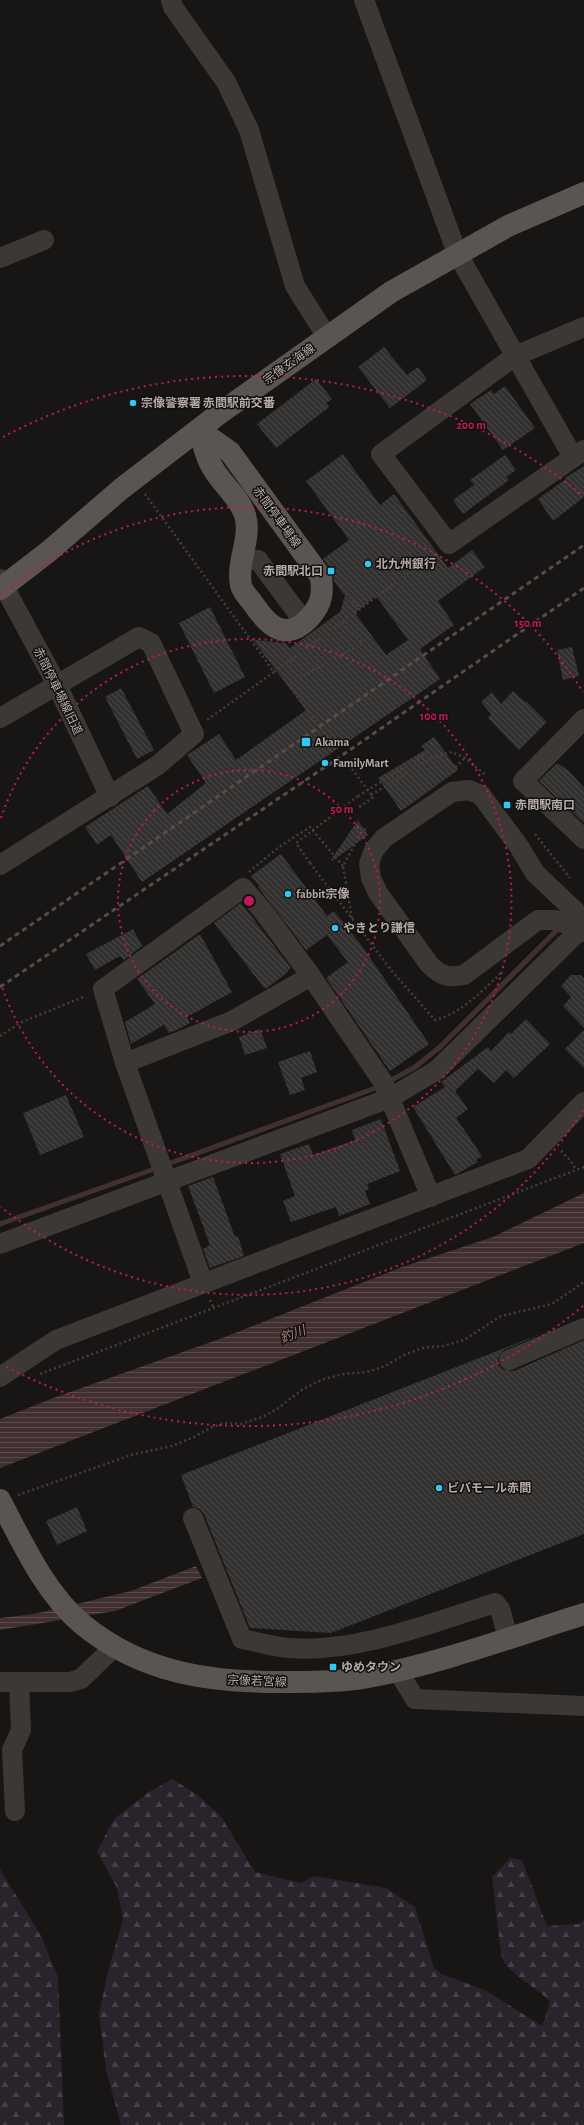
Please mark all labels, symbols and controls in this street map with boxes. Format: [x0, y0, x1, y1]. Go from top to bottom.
street label: 宗像玄海線 [261, 341, 317, 386]
place label: 宗像警察署 赤間駅前交番 [141, 396, 276, 409]
marker: 宗像警察署 赤間駅前交番 [128, 398, 138, 408]
text: 200 m [456, 419, 486, 431]
street label: 赤間停車場線 [251, 484, 304, 550]
place label: 北九州銀行 [376, 557, 436, 570]
marker: 北九州銀行 [363, 559, 373, 569]
place label: 赤間駅北口 [263, 565, 323, 577]
marker: 赤間駅北口 [326, 566, 336, 576]
text: 150 m [514, 617, 542, 629]
street label: 赤間停車場線旧道 [32, 645, 85, 737]
text: 100 m [420, 710, 448, 722]
marker: Akama [300, 736, 312, 748]
place label: Akama [315, 736, 349, 748]
place label: FamilyMart [333, 757, 389, 770]
marker: FamilyMart [320, 758, 330, 768]
place label: 赤間駅南口 [515, 799, 575, 811]
marker: 赤間駅南口 [502, 800, 512, 810]
text: 50 m [331, 803, 354, 815]
place label: fabbit宗像 [296, 887, 349, 900]
marker: fabbit宗像 [283, 889, 293, 899]
centre of rings [242, 894, 256, 908]
place label: やきとり謙信 [343, 921, 415, 934]
marker: やきとり謙信 [330, 923, 340, 933]
water label: 釣川 [278, 1323, 309, 1346]
place label: ビバモール赤間 [447, 1481, 531, 1494]
marker: ビバモール赤間 [434, 1483, 444, 1493]
place label: ゆめタウン [341, 1660, 401, 1673]
marker: ゆめタウン [328, 1662, 338, 1672]
street label: 宗像若宮線 [227, 1673, 287, 1688]

